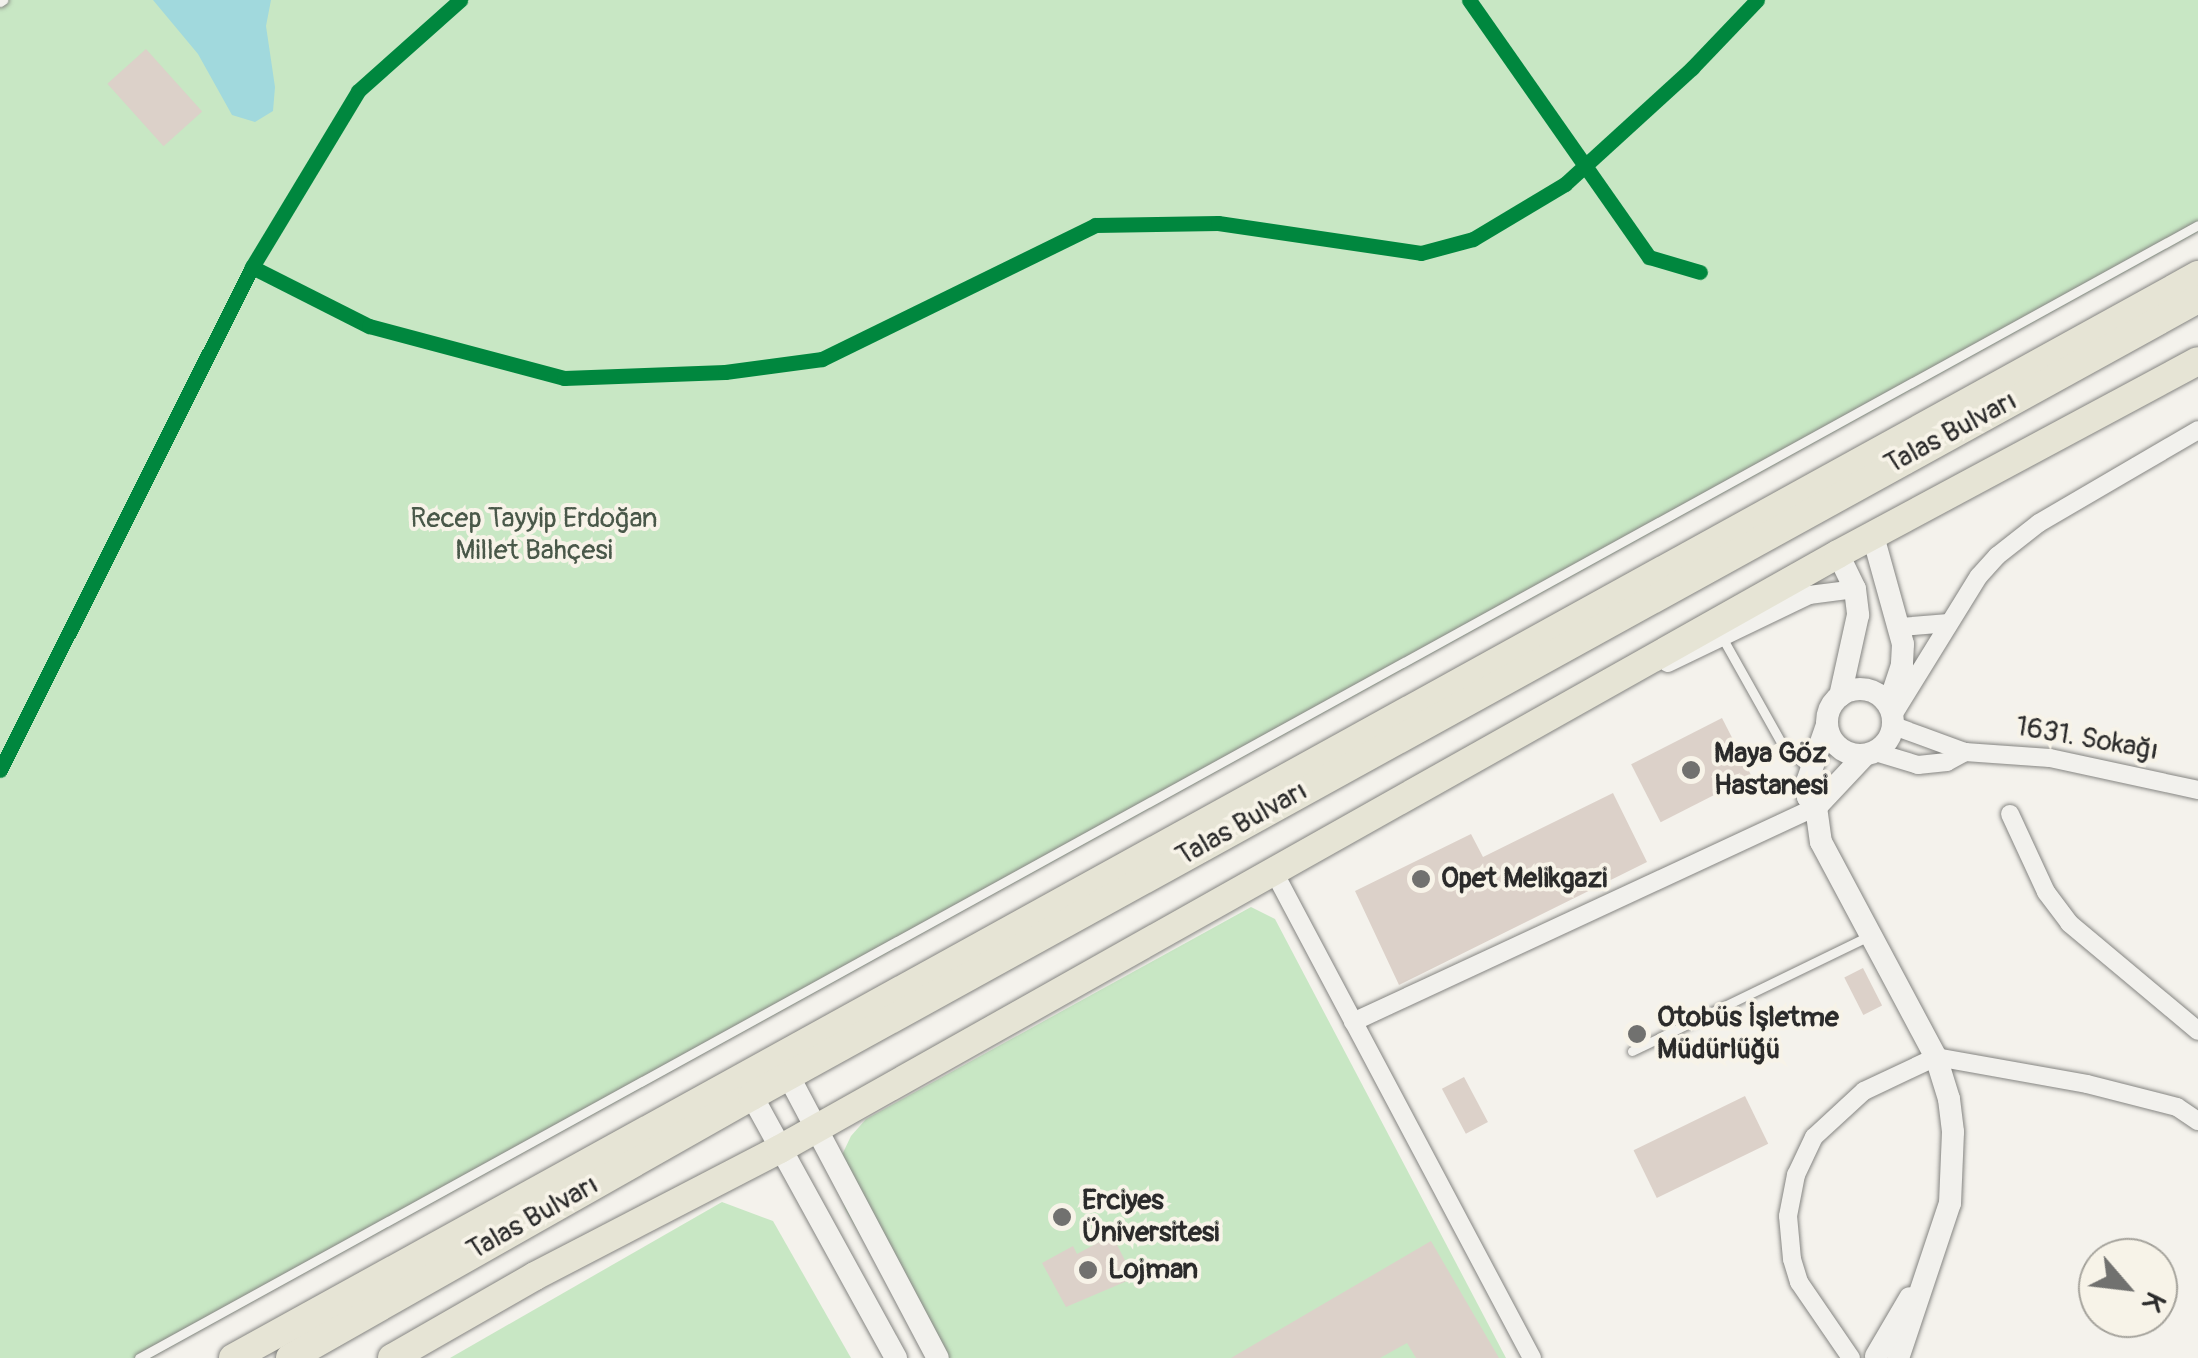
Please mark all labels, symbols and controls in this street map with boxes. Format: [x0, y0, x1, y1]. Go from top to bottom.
street label: Talas Bulvarı [1879, 384, 2023, 482]
park label: Recep Tayyip Erdoğan Millet Bahçesi [410, 502, 658, 568]
street label: 1631. Sokağı [2013, 710, 2161, 768]
place label: Maya Göz Hastanesi [1714, 737, 1828, 803]
marker: Maya Göz Hastanesi [1678, 757, 1704, 783]
street label: Talas Bulvarı [1170, 774, 1314, 874]
place label: Opet Melikgazi [1441, 862, 1607, 896]
marker: Opet Melikgazi [1410, 868, 1432, 890]
place label: Otobüs İşletme Müdürlüğü [1657, 1001, 1839, 1067]
marker: Otobüs İşletme Müdürlüğü [1626, 1023, 1648, 1045]
street label: Talas Bulvarı [461, 1168, 605, 1268]
place label: Erciyes Üniversitesi [1082, 1184, 1219, 1250]
marker: Erciyes Üniversitesi [1051, 1206, 1073, 1228]
north arrow [2078, 1238, 2178, 1338]
place label: Lojman [1108, 1253, 1198, 1287]
marker: Lojman [1077, 1259, 1099, 1281]
text: K [2134, 1286, 2173, 1317]

